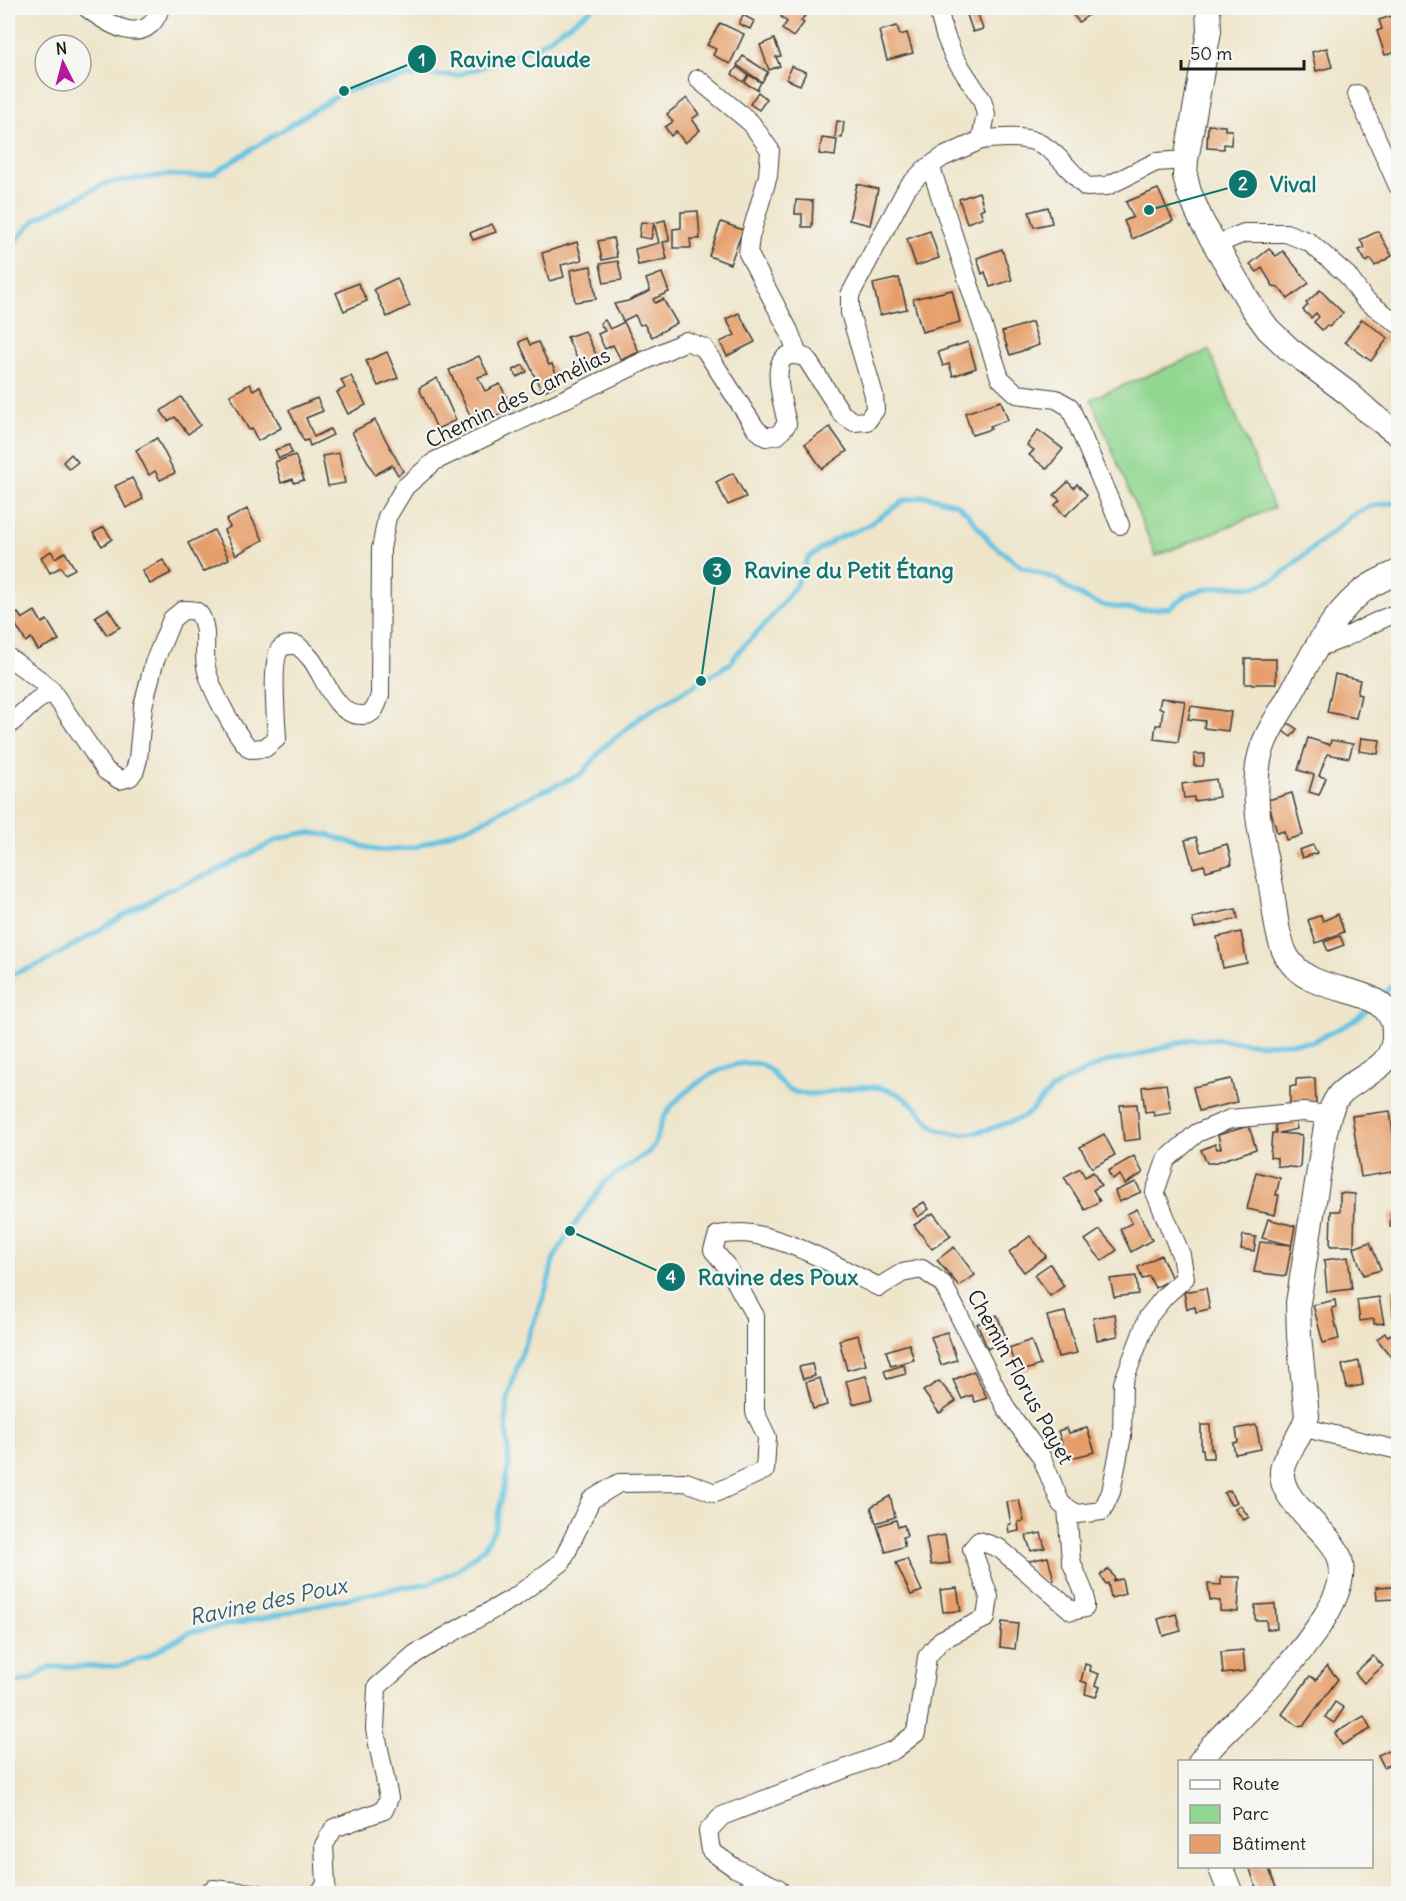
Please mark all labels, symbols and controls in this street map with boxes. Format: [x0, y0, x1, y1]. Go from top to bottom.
north arrow [33, 33, 93, 93]
scale bar [1181, 33, 1304, 71]
text: N [55, 38, 68, 59]
callout: Ravine Claude [407, 39, 602, 79]
text: 50 m [1190, 42, 1232, 65]
text: Ravine Claude [449, 45, 591, 73]
text: 1 [418, 48, 426, 71]
callout: Vival [1228, 164, 1328, 204]
text: Vival [1270, 170, 1316, 198]
text: 2 [1238, 172, 1248, 195]
street label: Chemin des Camélias [421, 341, 614, 454]
callout: Ravine du Petit Étang [702, 551, 966, 591]
text: Ravine du Petit Étang [744, 556, 954, 584]
text: 3 [712, 559, 722, 582]
callout: Ravine des Poux [656, 1257, 870, 1297]
text: Ravine des Poux [698, 1263, 858, 1291]
text: 4 [666, 1265, 677, 1288]
street label: Chemin Florus Payet [961, 1285, 1080, 1469]
water label: Ravine des Poux [187, 1570, 352, 1631]
legend [1178, 1760, 1373, 1868]
text: Route [1232, 1772, 1280, 1795]
text: Parc [1232, 1802, 1269, 1825]
text: Bâtiment [1232, 1832, 1306, 1855]

